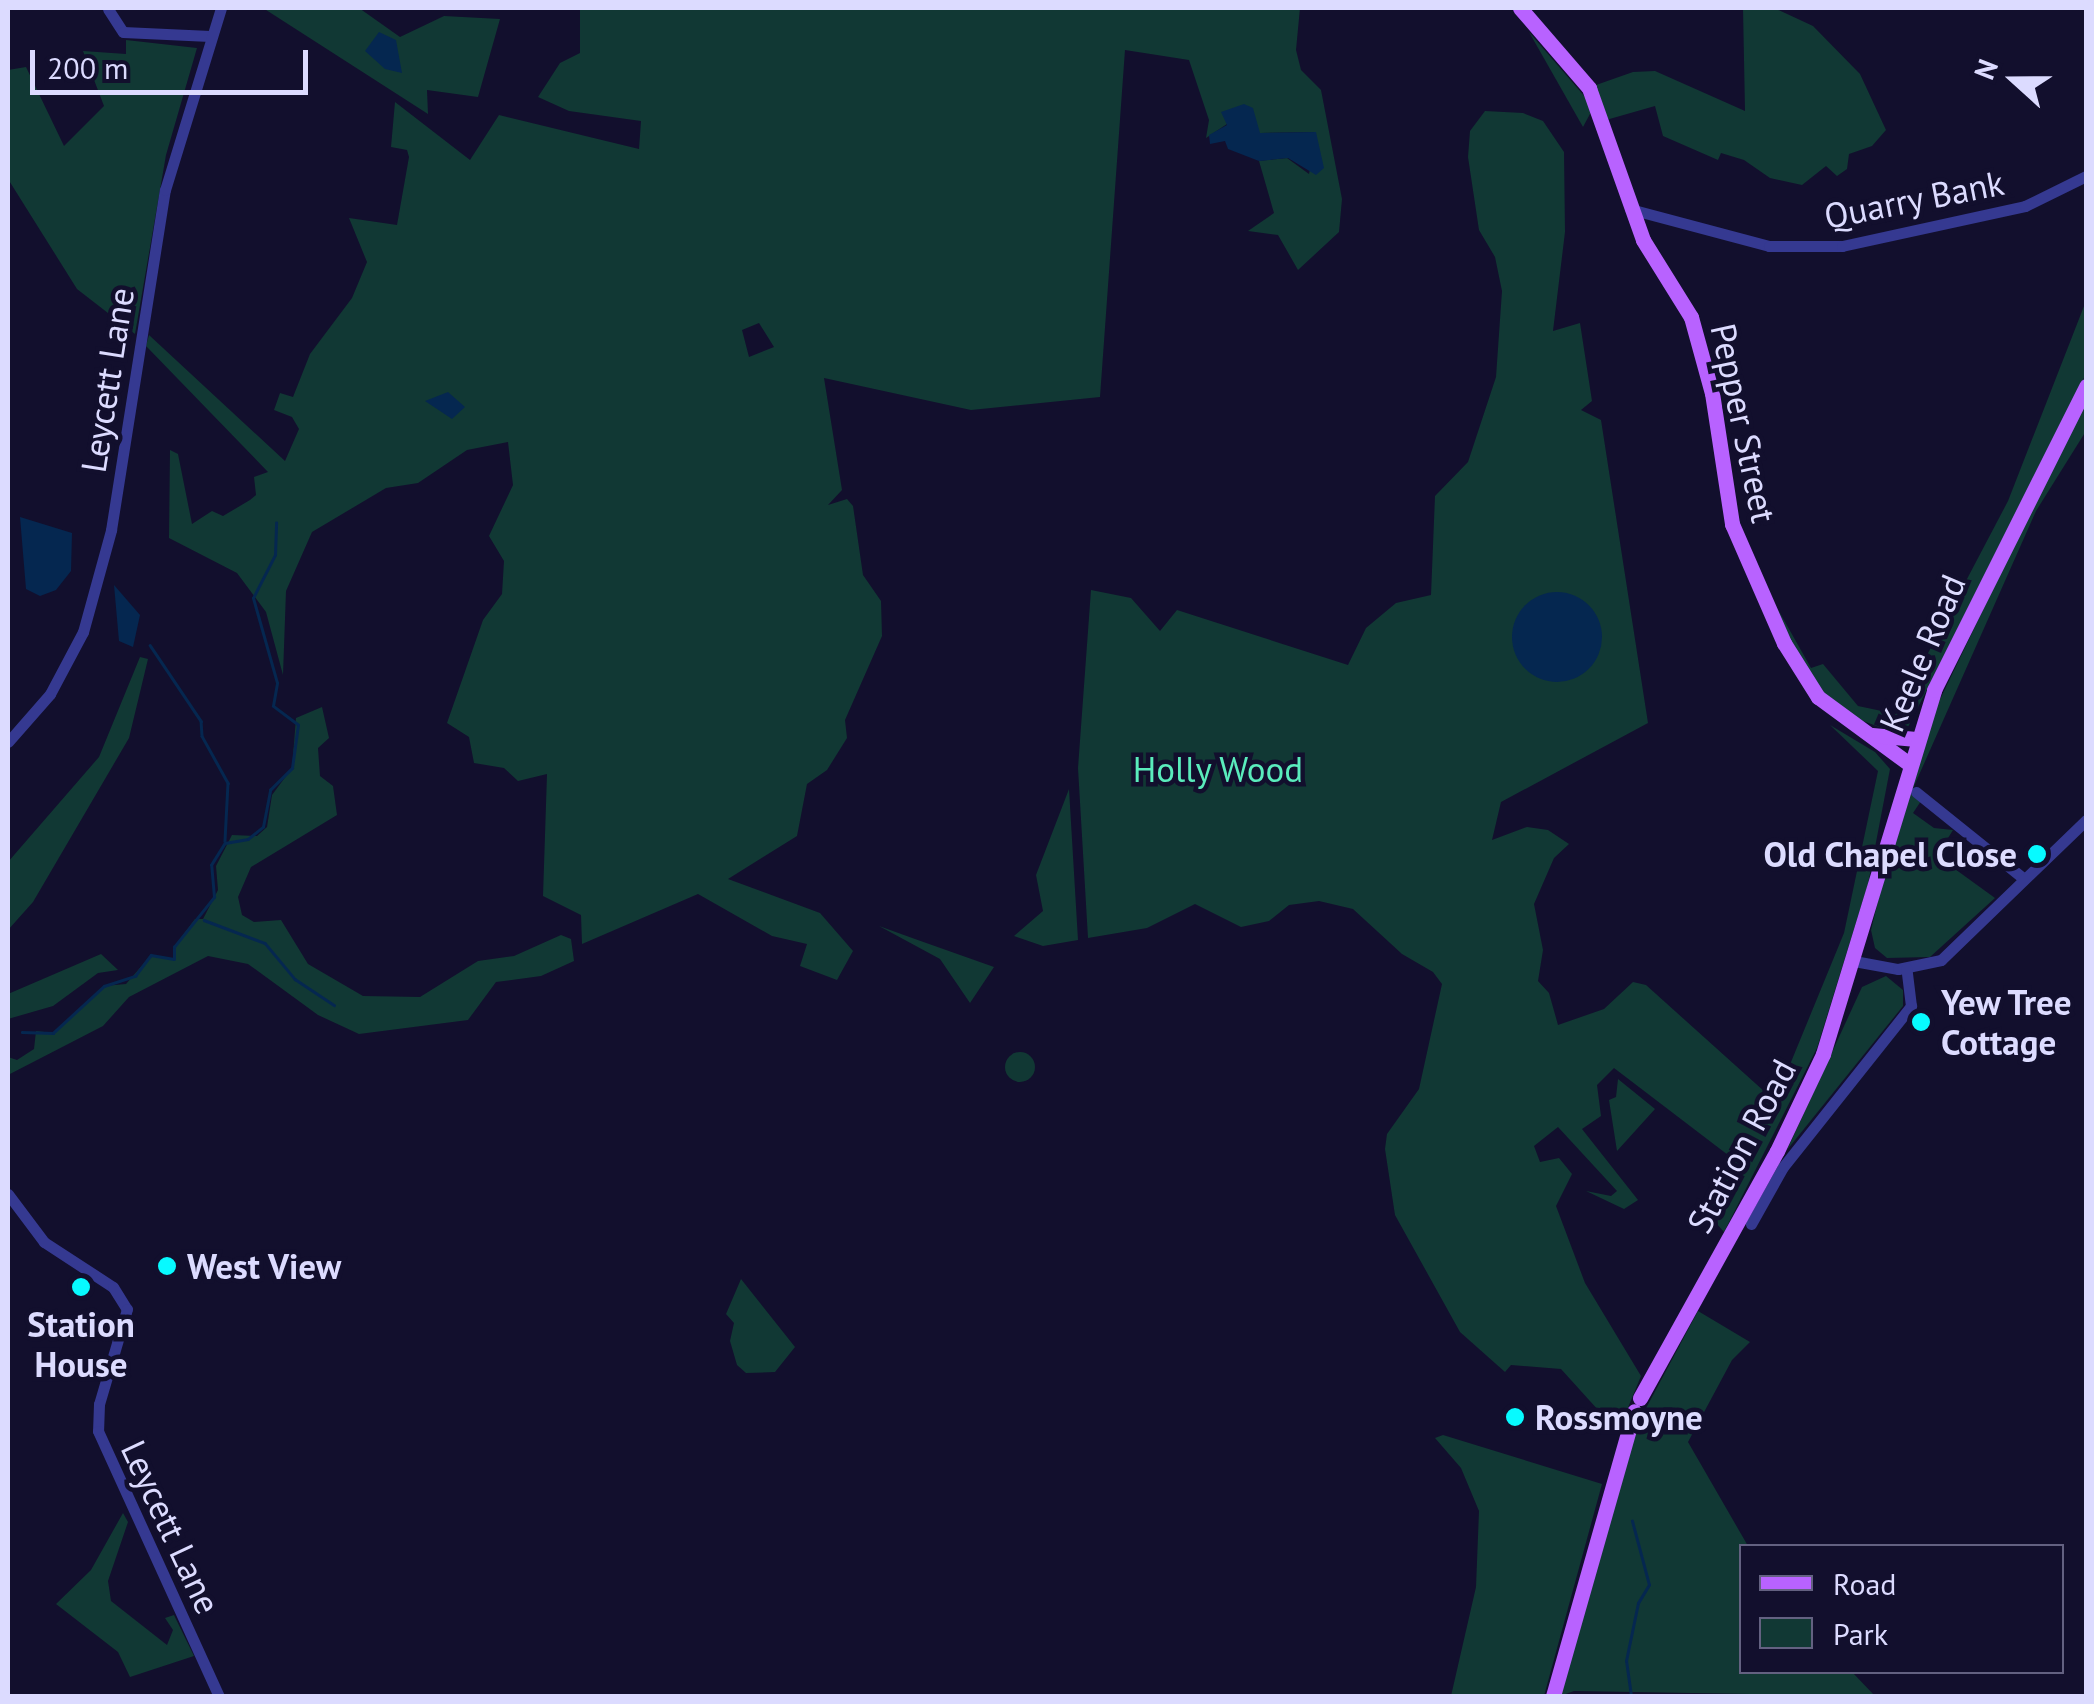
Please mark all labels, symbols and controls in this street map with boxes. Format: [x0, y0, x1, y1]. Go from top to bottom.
scale bar [35, 30, 312, 92]
north arrow [1964, 30, 2064, 130]
text: 200 m [47, 48, 128, 87]
text: N [1965, 54, 2006, 84]
street label: Quarry Bank [1820, 161, 2008, 237]
street label: Leycett Lane [72, 285, 142, 475]
street label: Pepper Street [1702, 320, 1786, 526]
street label: Keele Road [1870, 568, 1974, 738]
park label: Holly Wood [1132, 748, 1304, 790]
place label: Old Chapel Close [1763, 833, 2017, 875]
marker: Old Chapel Close [2026, 843, 2048, 865]
place label: Yew Tree Cottage [1941, 981, 2074, 1063]
marker: Yew Tree Cottage [1910, 1011, 1932, 1033]
street label: Station Road [1678, 1052, 1804, 1240]
place label: West View [187, 1245, 342, 1287]
marker: West View [156, 1255, 178, 1277]
marker: Station House [70, 1276, 92, 1298]
place label: Station House [27, 1303, 135, 1385]
place label: Rossmoyne [1535, 1396, 1703, 1438]
marker: Rossmoyne [1504, 1406, 1526, 1428]
street label: Leycett Lane [113, 1434, 229, 1620]
legend [1739, 1544, 2064, 1674]
text: Road [1833, 1564, 1897, 1603]
text: Park [1833, 1614, 1888, 1653]

